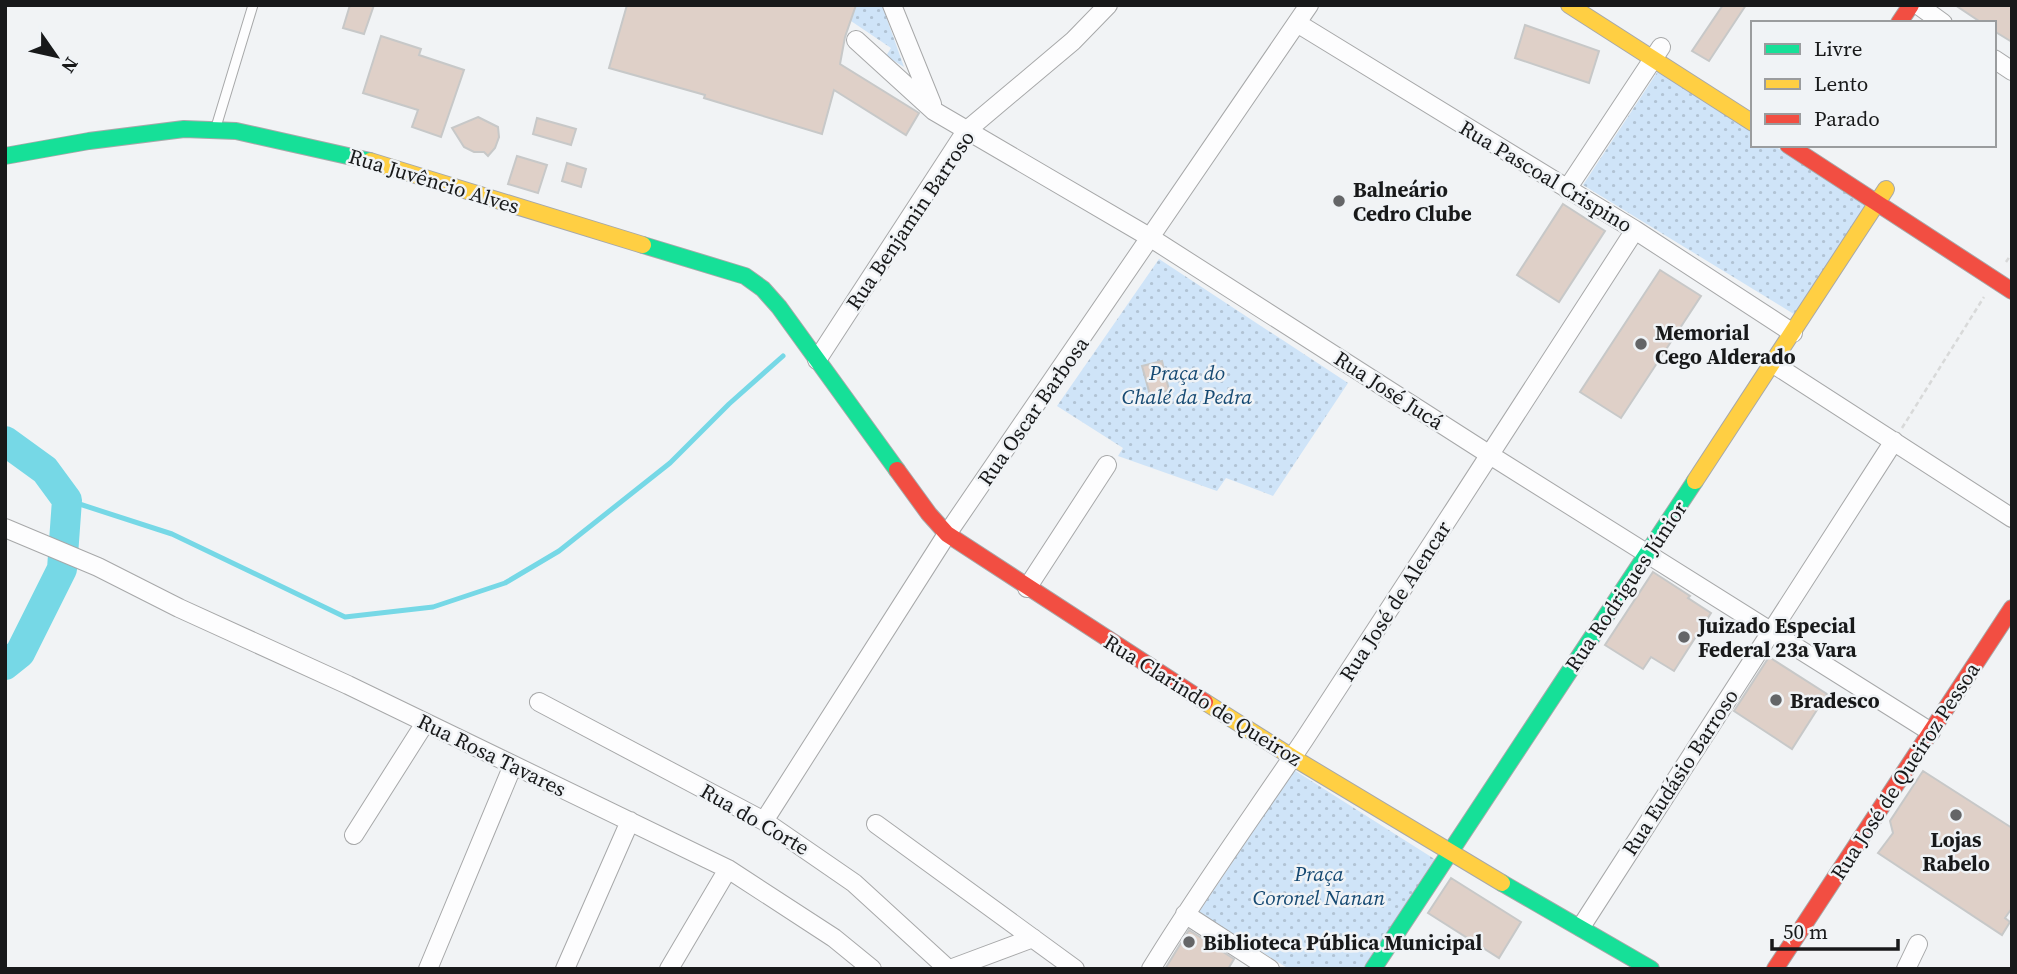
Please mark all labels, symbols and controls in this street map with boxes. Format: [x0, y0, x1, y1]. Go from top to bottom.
north arrow [21, 21, 91, 91]
legend [1751, 21, 1996, 147]
text: Livre [1814, 34, 1862, 63]
text: N [55, 52, 85, 79]
text: Lento [1814, 69, 1868, 98]
text: Parado [1814, 104, 1880, 133]
street label: Rua Pascoal Crispino [1454, 113, 1638, 239]
street label: Rua Benjamin Barroso [839, 125, 981, 315]
street label: Rua Juvêncio Alves [345, 141, 523, 221]
place label: Balneário Cedro Clube [1353, 175, 1472, 228]
marker: Balneário Cedro Clube [1331, 193, 1347, 209]
place label: Memorial Cego Alderado [1655, 318, 1796, 371]
street label: Rua Oscar Barbosa [971, 330, 1095, 491]
marker: Memorial Cego Alderado [1633, 336, 1649, 352]
street label: Rua José Jucá [1329, 344, 1450, 436]
park label: Praça do Chalé da Pedra [1122, 358, 1252, 411]
street label: Rua Rodrigues Júnior [1558, 495, 1694, 677]
street label: Rua José de Alencar [1332, 515, 1458, 687]
place label: Juizado Especial Federal 23a Vara [1696, 611, 1858, 664]
street label: Rua Clarindo de Queiroz [1098, 627, 1308, 773]
marker: Juizado Especial Federal 23a Vara [1676, 629, 1692, 645]
street label: Rua José de Queiroz Pessoa [1824, 656, 1987, 885]
street label: Rua Eudásio Barroso [1615, 683, 1745, 861]
place label: Bradesco [1790, 686, 1880, 715]
marker: Bradesco [1768, 692, 1784, 708]
street label: Rua Rosa Tavares [413, 706, 571, 804]
street label: Rua do Corte [695, 776, 815, 862]
marker: Lojas Rabelo [1948, 807, 1964, 823]
place label: Lojas Rabelo [1922, 825, 1990, 878]
park label: Praça Coronel Nanan [1253, 859, 1385, 912]
scale bar [1772, 908, 1898, 952]
text: 50 m [1783, 917, 1828, 946]
place label: Biblioteca Pública Municipal [1203, 928, 1483, 957]
marker: Biblioteca Pública Municipal [1181, 934, 1197, 950]

